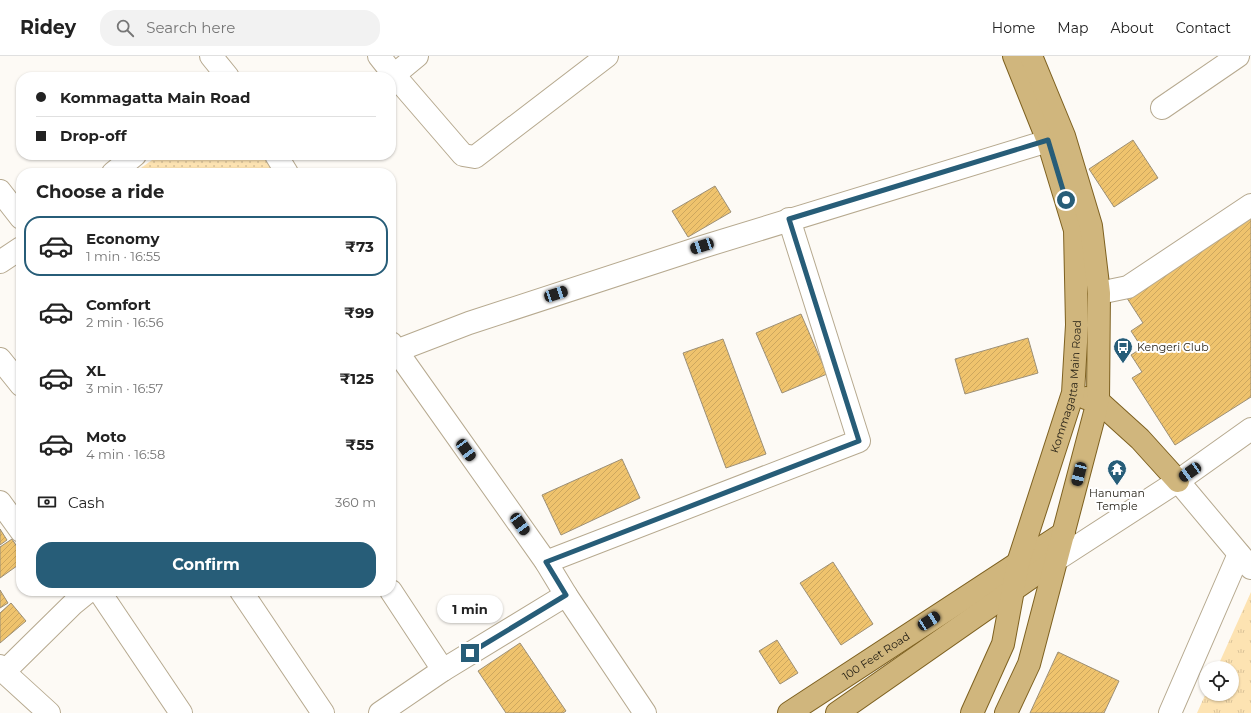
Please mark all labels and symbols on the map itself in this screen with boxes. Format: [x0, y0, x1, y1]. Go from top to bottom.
route start [1057, 191, 1075, 209]
car [689, 237, 715, 255]
car [543, 285, 569, 303]
street label: Kommagatta Main Road [1047, 320, 1084, 455]
bus stop icon: Kengeri Club [1112, 336, 1134, 364]
place label: Kengeri Club [1137, 340, 1209, 354]
car [454, 437, 478, 463]
temple icon: Hanuman Temple [1106, 458, 1128, 486]
car [1177, 460, 1203, 484]
car [1070, 461, 1088, 487]
place label: Hanuman Temple [1089, 486, 1145, 513]
car [508, 511, 532, 537]
callout: 1 min [437, 595, 503, 623]
car [916, 609, 942, 633]
street label: 100 Feet Road [840, 629, 912, 683]
route end [461, 644, 479, 662]

